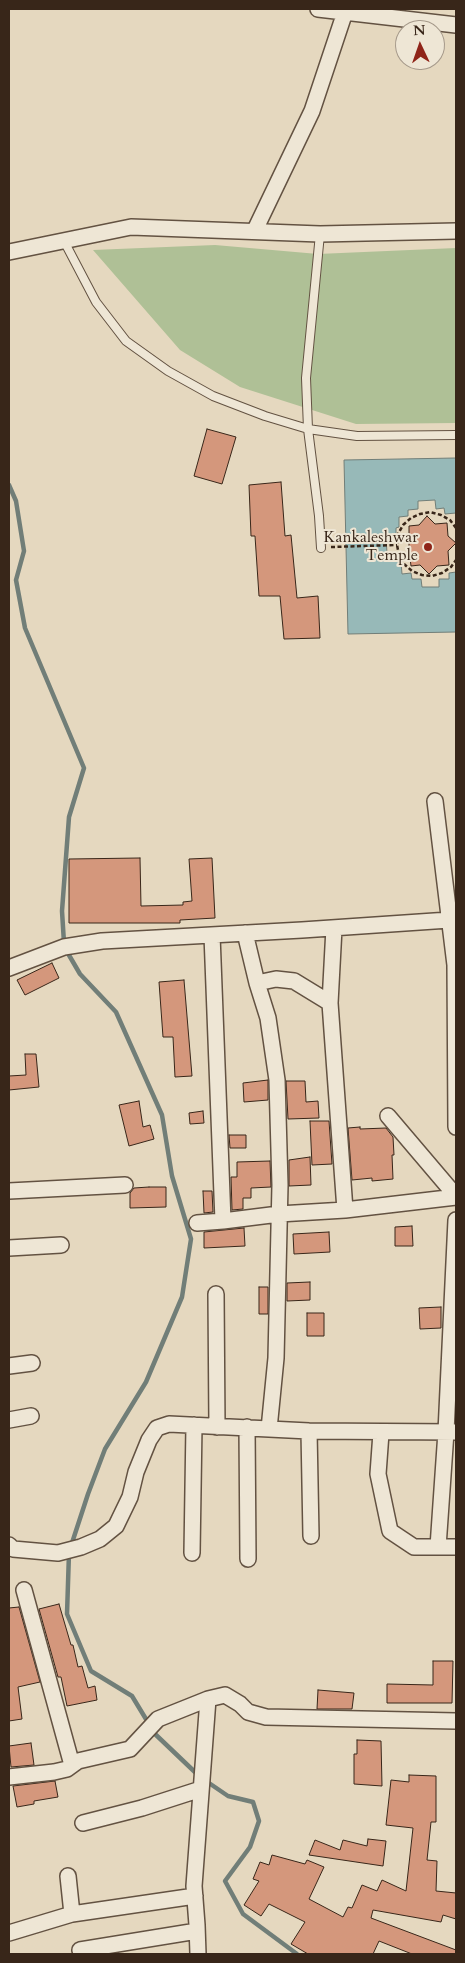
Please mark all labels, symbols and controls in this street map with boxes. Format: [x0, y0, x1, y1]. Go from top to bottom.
north arrow [395, 20, 445, 70]
text: N [413, 21, 426, 40]
place label: Kankaleshwar Temple [324, 528, 418, 566]
marker: Kankaleshwar Temple [422, 541, 434, 553]

